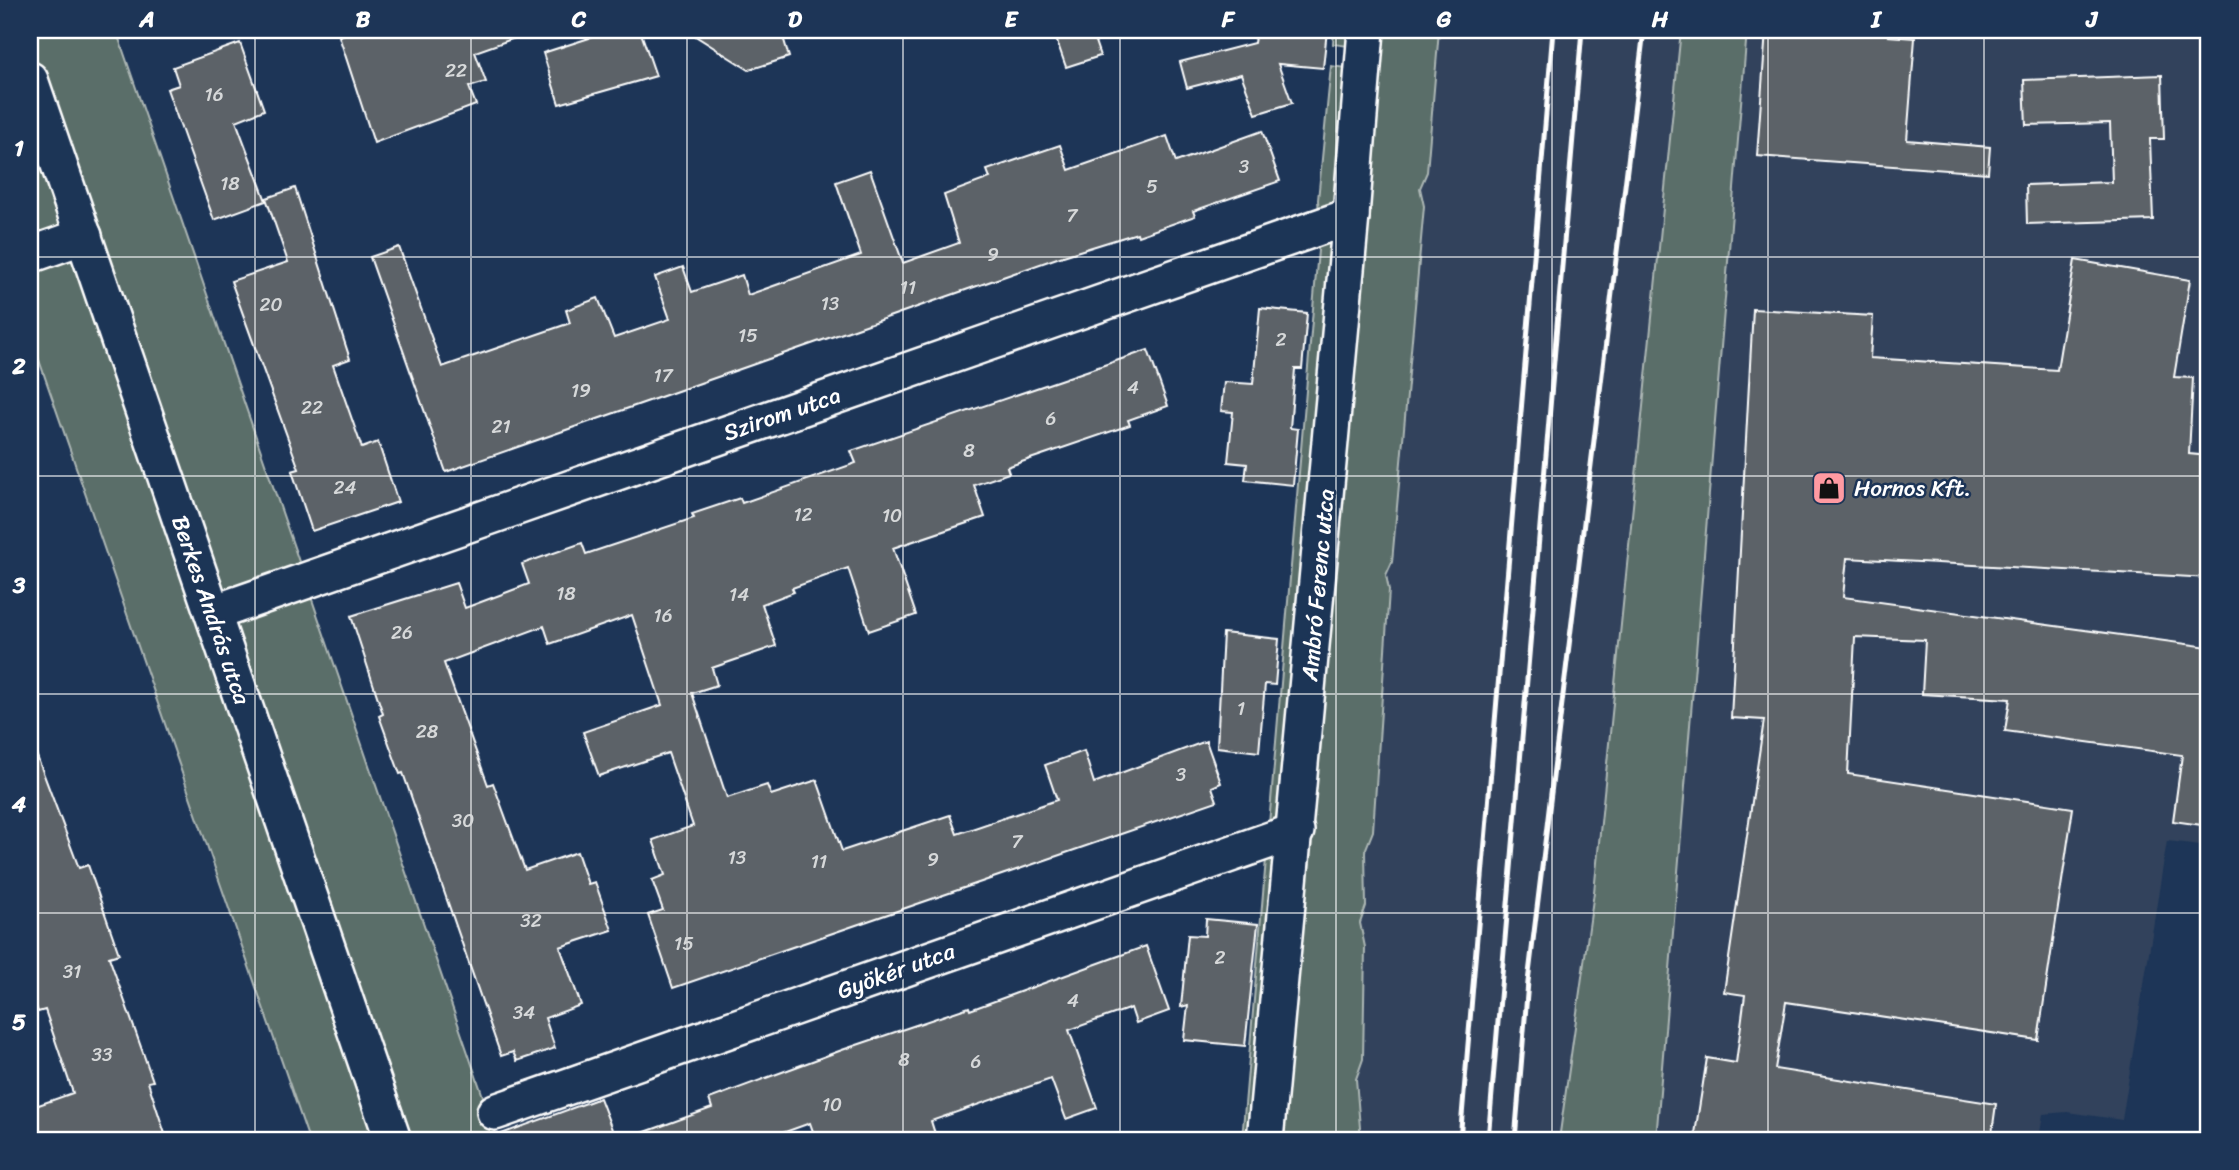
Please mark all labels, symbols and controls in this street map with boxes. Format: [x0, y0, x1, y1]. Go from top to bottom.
text: A [138, 0, 155, 40]
text: B [356, 0, 371, 40]
text: C [571, 0, 587, 40]
text: D [788, 0, 803, 40]
text: E [1005, 0, 1020, 40]
text: F [1221, 0, 1236, 40]
text: G [1436, 0, 1452, 40]
text: H [1651, 0, 1669, 40]
text: I [1870, 0, 1882, 40]
text: J [2085, 0, 2099, 40]
house number: 22 [445, 54, 467, 87]
house number: 16 [205, 78, 223, 111]
text: 1 [14, 128, 24, 169]
house number: 3 [1239, 150, 1250, 183]
house number: 18 [220, 167, 240, 200]
house number: 5 [1146, 170, 1158, 203]
house number: 7 [1067, 199, 1079, 232]
house number: 9 [987, 238, 999, 271]
house number: 11 [900, 271, 916, 304]
house number: 13 [821, 287, 840, 320]
house number: 20 [260, 288, 282, 321]
house number: 15 [738, 319, 758, 352]
house number: 2 [1276, 323, 1287, 356]
text: 2 [11, 346, 26, 387]
house number: 17 [653, 359, 674, 392]
house number: 4 [1127, 371, 1139, 404]
house number: 19 [571, 374, 591, 407]
street label: Szirom utca [718, 375, 846, 453]
house number: 22 [301, 391, 323, 424]
house number: 6 [1046, 402, 1056, 435]
house number: 21 [491, 410, 511, 443]
house number: 8 [963, 434, 975, 467]
place label: Hornos Kft. [1854, 468, 1971, 509]
shop icon: Hornos Kft. [1810, 469, 1848, 507]
house number: 24 [334, 471, 357, 504]
street label: Ambró Ferenc utca [1289, 487, 1347, 684]
house number: 12 [793, 498, 813, 531]
house number: 10 [882, 499, 902, 532]
street label: Berkes András utca [159, 510, 263, 711]
text: 3 [12, 565, 26, 606]
house number: 18 [556, 577, 576, 610]
house number: 14 [729, 578, 749, 611]
house number: 16 [654, 599, 672, 632]
house number: 26 [391, 616, 413, 649]
house number: 1 [1237, 692, 1245, 725]
house number: 28 [416, 715, 439, 748]
house number: 3 [1176, 758, 1187, 791]
text: 4 [11, 784, 27, 825]
house number: 30 [452, 804, 474, 837]
house number: 7 [1012, 825, 1024, 858]
house number: 13 [728, 841, 747, 874]
house number: 9 [927, 843, 939, 876]
house number: 11 [811, 845, 827, 878]
house number: 32 [520, 904, 542, 937]
house number: 15 [674, 927, 694, 960]
street label: Gyökér utca [831, 931, 961, 1011]
house number: 2 [1215, 941, 1226, 974]
house number: 31 [63, 955, 81, 988]
house number: 4 [1067, 984, 1079, 1017]
house number: 34 [513, 996, 535, 1029]
text: 5 [12, 1002, 26, 1043]
house number: 33 [92, 1038, 113, 1071]
house number: 8 [898, 1043, 910, 1076]
house number: 6 [971, 1045, 981, 1078]
house number: 10 [822, 1088, 842, 1121]

